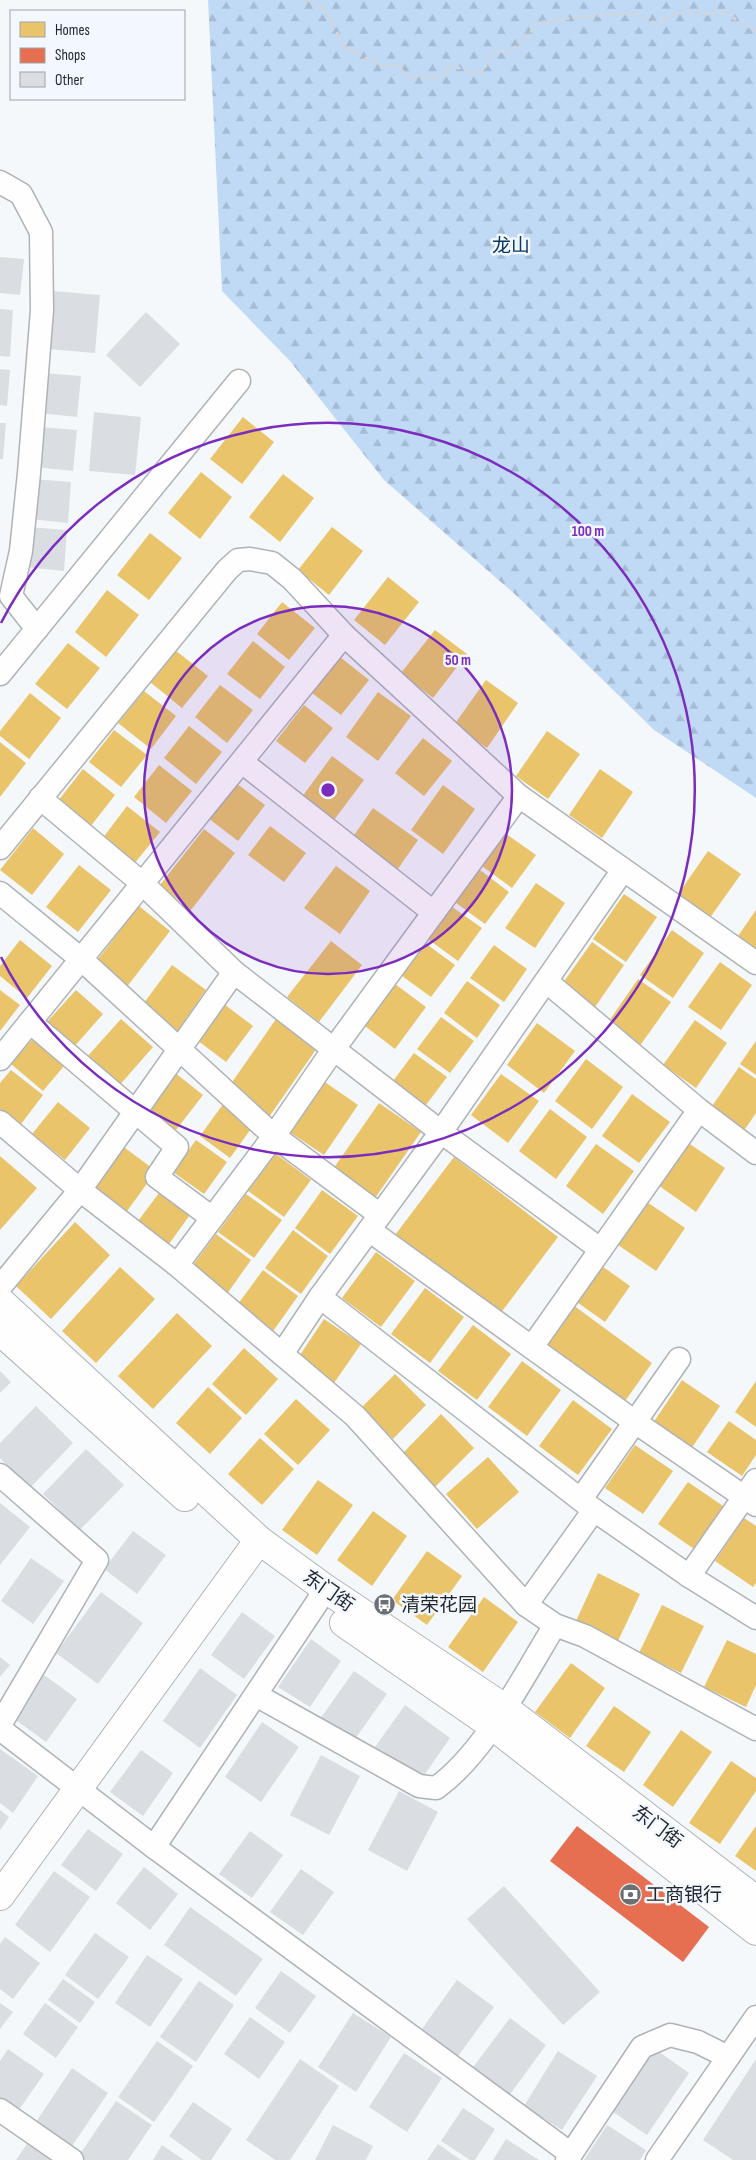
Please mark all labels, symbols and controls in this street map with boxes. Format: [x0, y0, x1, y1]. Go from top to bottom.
legend [10, 10, 185, 100]
text: Homes [55, 21, 90, 40]
text: Shops [55, 46, 86, 65]
text: Other [55, 71, 84, 90]
park label: 龙山 [492, 235, 530, 258]
text: 100 m [572, 522, 604, 541]
text: 50 m [445, 651, 471, 670]
centre of rings [319, 781, 337, 799]
street label: 东门街 [298, 1565, 358, 1617]
bus stop icon: 清荣花园 [373, 1592, 397, 1616]
place label: 清荣花园 [401, 1594, 477, 1617]
street label: 东门街 [627, 1801, 687, 1854]
bank icon: 工商银行 [618, 1882, 642, 1906]
place label: 工商银行 [646, 1884, 722, 1907]

